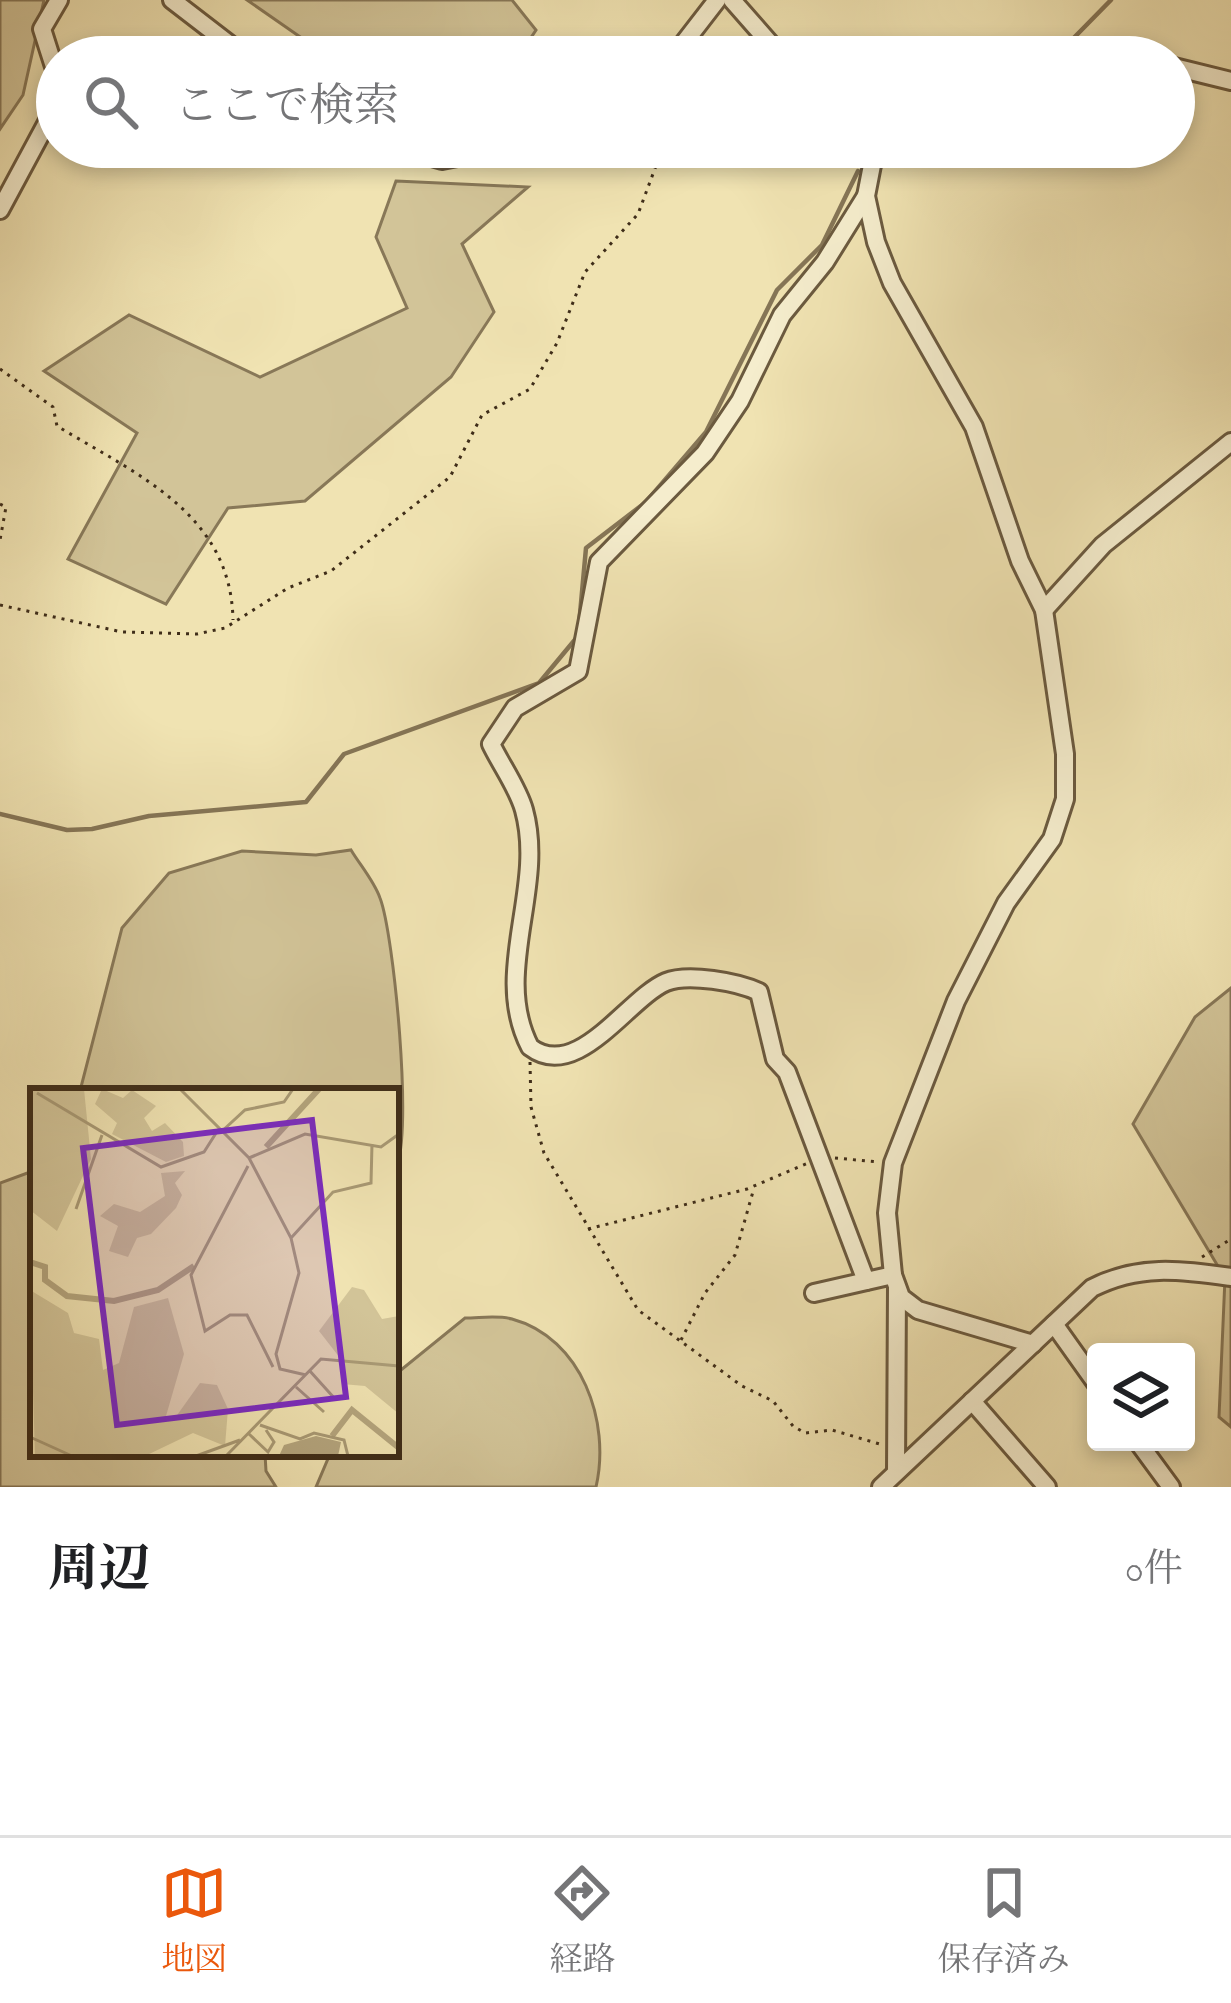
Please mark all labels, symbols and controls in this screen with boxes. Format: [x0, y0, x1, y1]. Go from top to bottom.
search box [36, 36, 1195, 168]
icon: search [78, 69, 144, 135]
text: ここで検索 [174, 79, 399, 136]
inset map [30, 1088, 399, 1457]
map controls [1087, 1343, 1195, 1451]
button: layers [1087, 1343, 1195, 1451]
text: 周辺 [48, 1539, 150, 1604]
text: 0件 [1125, 1546, 1183, 1595]
tab: 地図 [161, 1860, 227, 1982]
tab: 経路 [549, 1860, 615, 1982]
tab: 保存済み [938, 1860, 1070, 1982]

